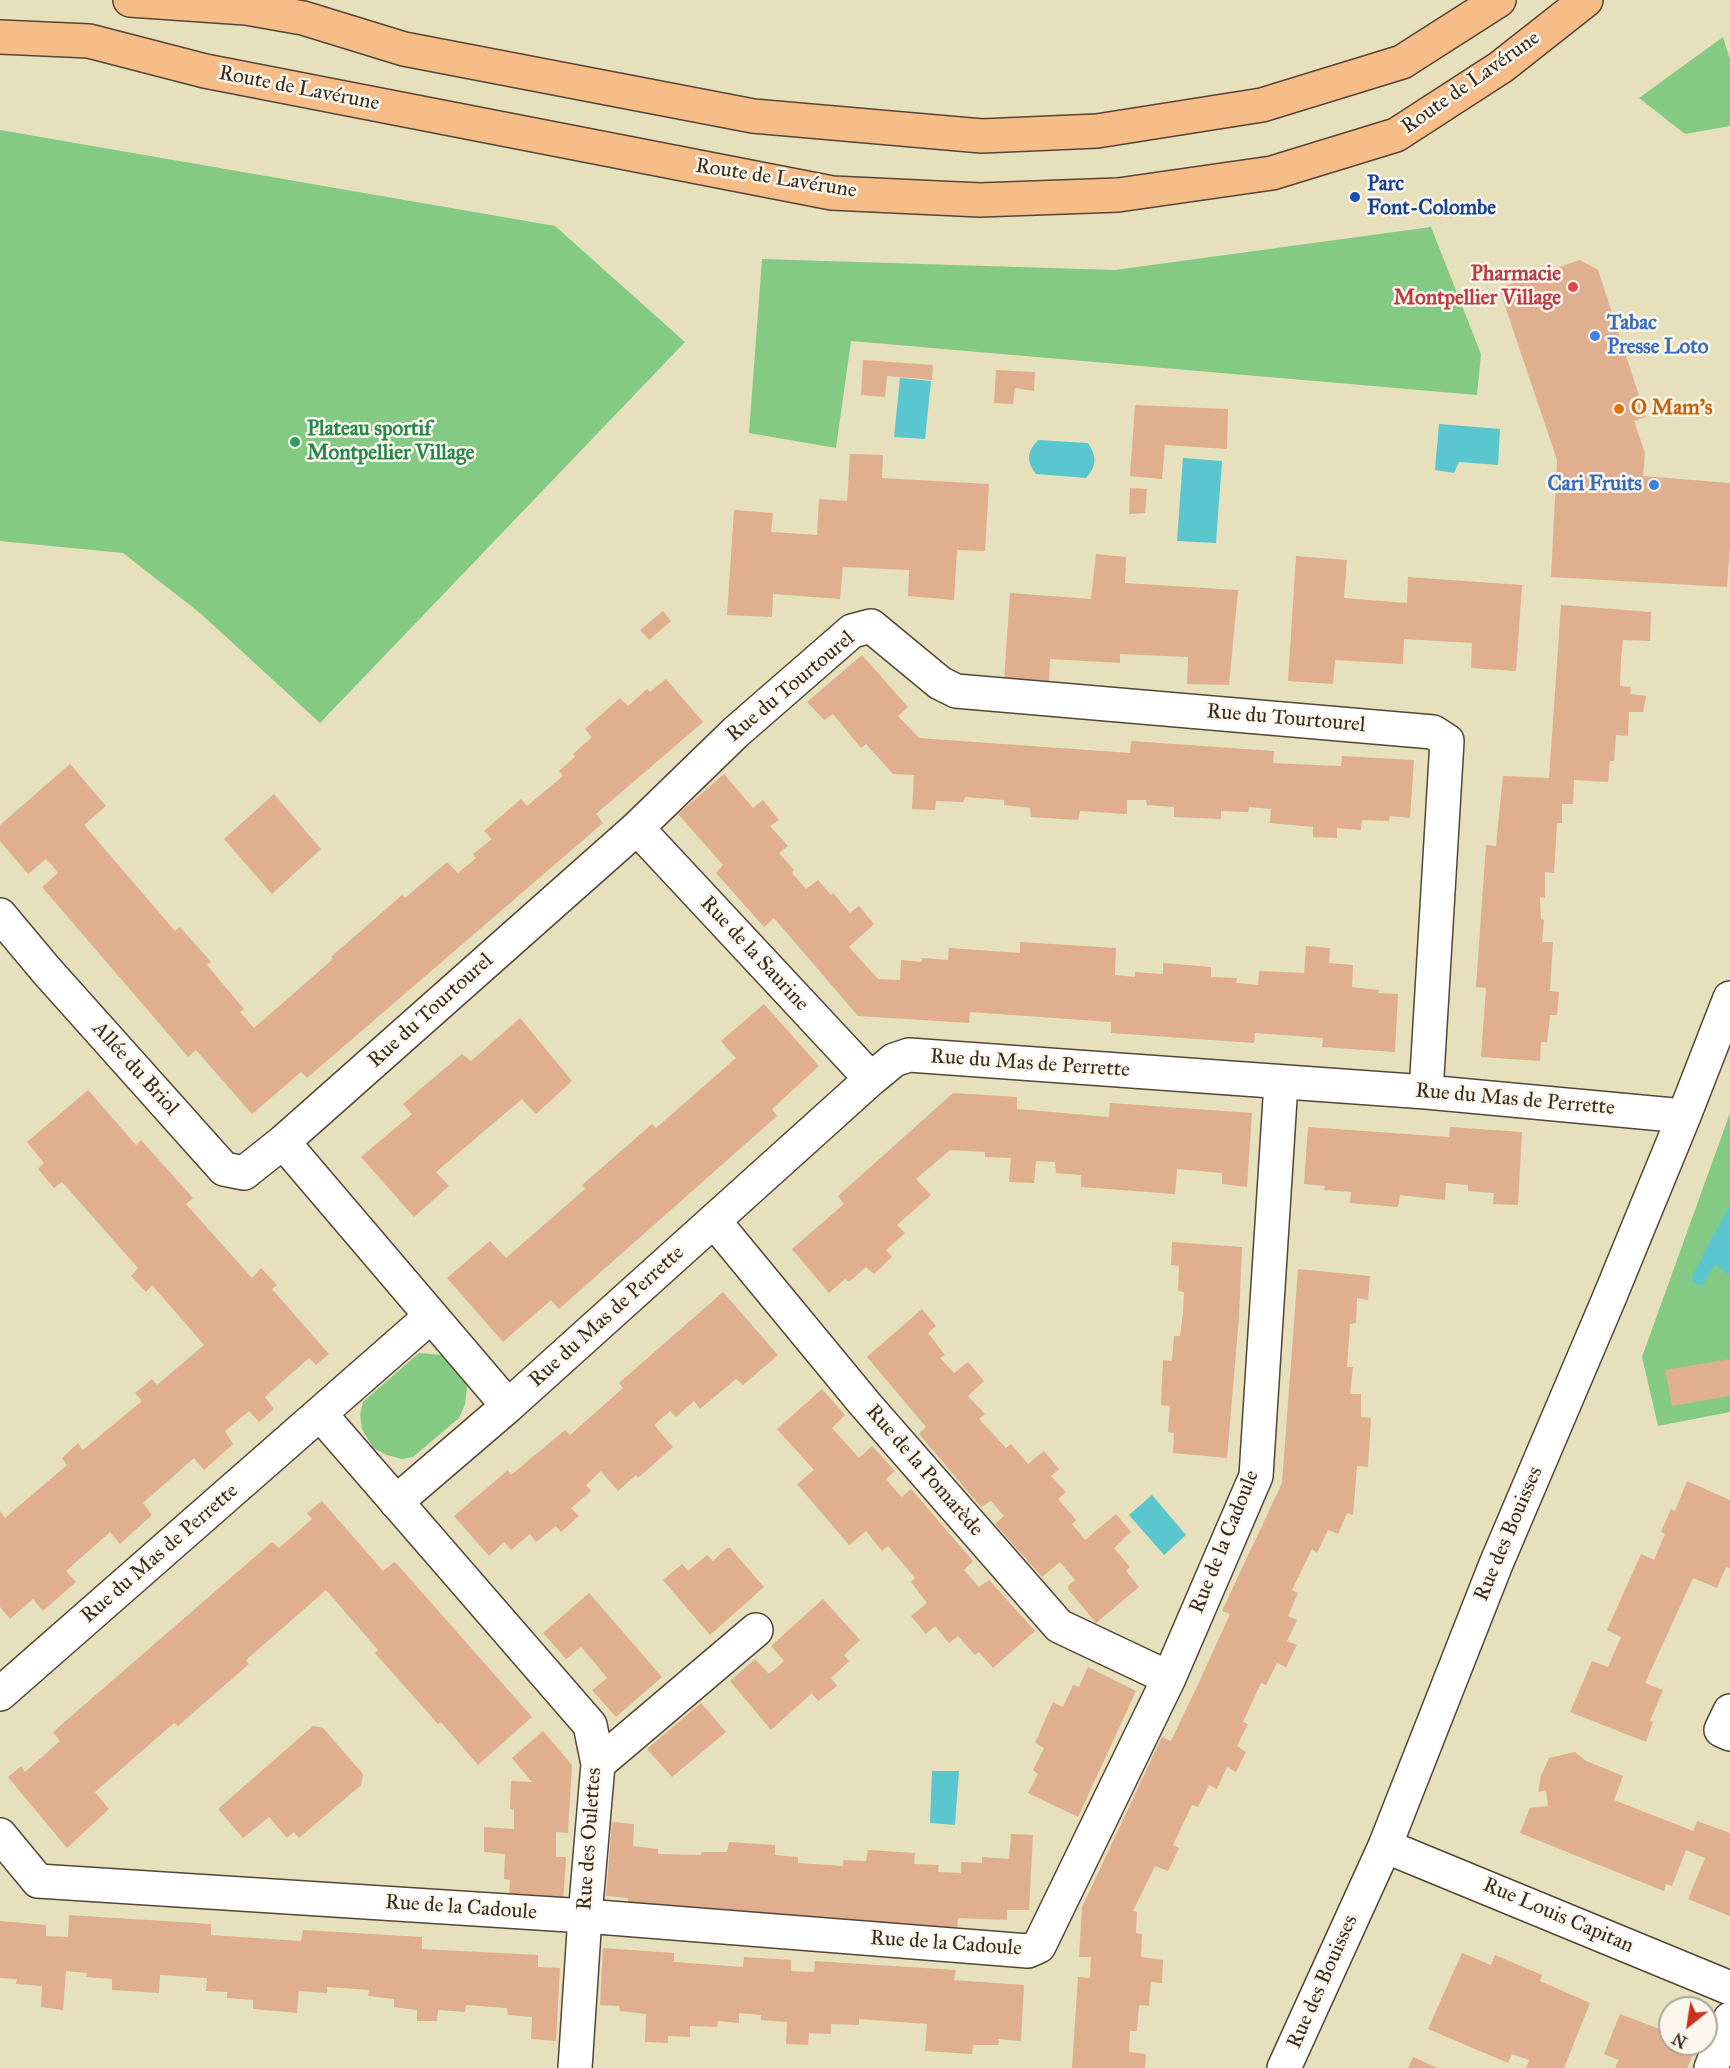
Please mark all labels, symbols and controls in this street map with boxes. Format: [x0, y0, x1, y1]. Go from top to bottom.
street label: Route de Lavérune [1397, 26, 1545, 140]
street label: Route de Lavérune [217, 61, 381, 117]
street label: Route de Lavérune [693, 154, 859, 204]
place label: Parc Font-Colombe [1367, 172, 1496, 222]
marker: Parc Font-Colombe [1348, 190, 1362, 204]
place label: Pharmacie Montpellier Village [1394, 262, 1561, 312]
marker: Pharmacie Montpellier Village [1566, 280, 1580, 294]
place label: Tabac Presse Loto [1607, 311, 1708, 361]
marker: Tabac Presse Loto [1588, 329, 1602, 343]
place label: O Mam's [1631, 396, 1712, 422]
marker: O Mam's [1612, 402, 1626, 416]
place label: Plateau sportif Montpellier Village [307, 417, 474, 467]
marker: Plateau sportif Montpellier Village [288, 435, 302, 449]
place label: Cari Fruits [1547, 472, 1642, 498]
marker: Cari Fruits [1647, 478, 1661, 492]
street label: Rue du Tourtourel [722, 626, 860, 748]
street label: Rue du Tourtourel [1206, 700, 1366, 738]
street label: Rue de la Saurine [694, 891, 814, 1017]
street label: Rue du Tourtourel [363, 948, 499, 1074]
street label: Allée du Briol [86, 1017, 184, 1121]
street label: Rue du Mas de Perrette [929, 1044, 1131, 1084]
street label: Rue du Mas de Perrette [1414, 1079, 1616, 1121]
street label: Rue du Mas de Perrette [524, 1241, 690, 1393]
street label: Rue de la Pomarède [860, 1400, 988, 1542]
street label: Rue des Bouisses [1469, 1463, 1549, 1605]
street label: Rue de la Cadoule [1185, 1467, 1265, 1617]
street label: Rue du Mas de Perrette [76, 1479, 244, 1629]
street label: Rue des Oulettes [572, 1767, 608, 1911]
street label: Rue Louis Capitan [1479, 1873, 1637, 1959]
street label: Rue de la Cadoule [384, 1890, 538, 1926]
street label: Rue des Bouisses [1282, 1911, 1364, 2053]
street label: Rue de la Cadoule [869, 1926, 1023, 1962]
north arrow [1658, 1996, 1718, 2056]
text: N [1669, 2029, 1690, 2052]

